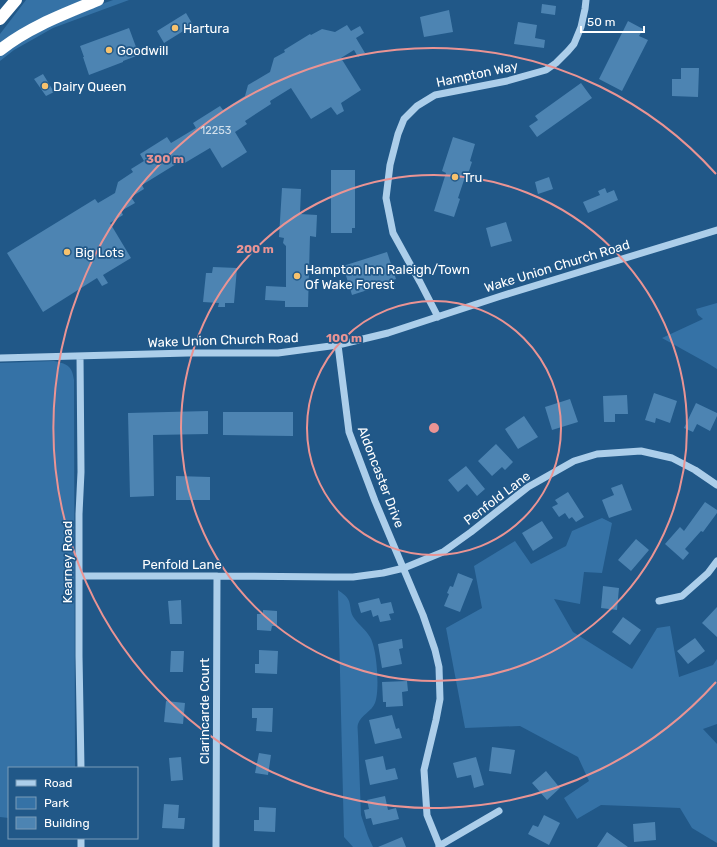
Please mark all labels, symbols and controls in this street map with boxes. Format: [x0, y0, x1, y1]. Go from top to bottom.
scale bar [581, 8, 644, 34]
text: 50 m [587, 15, 615, 29]
place label: Hartura [183, 21, 229, 36]
marker: Hartura [170, 23, 180, 33]
place label: Goodwill [117, 43, 168, 58]
marker: Goodwill [104, 45, 114, 55]
street label: Hampton Way [435, 58, 519, 90]
place label: Dairy Queen [53, 79, 126, 94]
marker: Dairy Queen [40, 81, 50, 91]
house number: 12253 [201, 124, 232, 137]
text: 300 m [146, 152, 184, 166]
place label: Tru [463, 170, 482, 185]
marker: Tru [450, 172, 460, 182]
street label: Wake Union Church Road [483, 237, 631, 295]
text: 200 m [236, 242, 274, 256]
place label: Big Lots [75, 245, 124, 261]
marker: Big Lots [62, 247, 72, 257]
place label: Hampton Inn Raleigh/Town Of Wake Forest [305, 262, 470, 292]
marker: Hampton Inn Raleigh/Town Of Wake Forest [292, 271, 302, 281]
street label: Wake Union Church Road [147, 330, 299, 350]
text: 100 m [326, 331, 362, 345]
centre of rings [427, 421, 441, 435]
street label: Aldoncaster Drive [355, 424, 407, 530]
street label: Penfold Lane [461, 468, 533, 528]
street label: Kearney Road [60, 521, 75, 603]
street label: Penfold Lane [142, 557, 222, 572]
street label: Clarincarde Court [197, 658, 212, 764]
legend [8, 767, 138, 839]
text: Road [44, 776, 72, 790]
text: Park [44, 796, 70, 810]
text: Building [44, 816, 90, 830]

